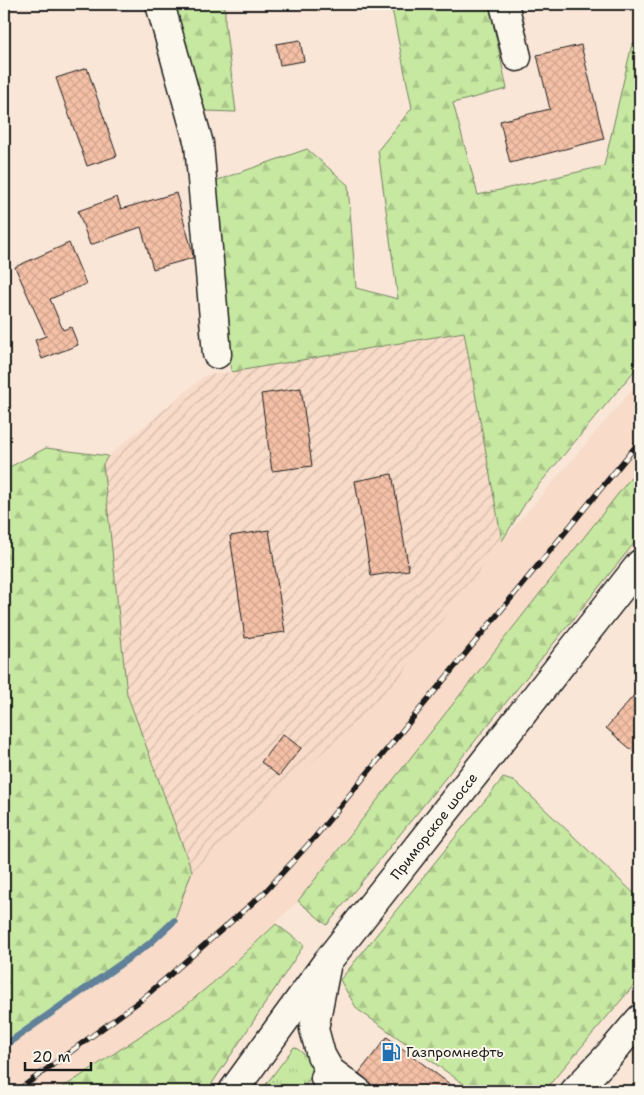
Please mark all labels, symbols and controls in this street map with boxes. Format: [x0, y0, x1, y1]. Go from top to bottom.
street label: Приморское шоссе [387, 769, 481, 883]
scale bar [25, 1040, 91, 1072]
fuel station icon: Газпромнефть [380, 1041, 402, 1063]
place label: Газпромнефть [406, 1043, 504, 1061]
text: 20 m [32, 1047, 71, 1067]

